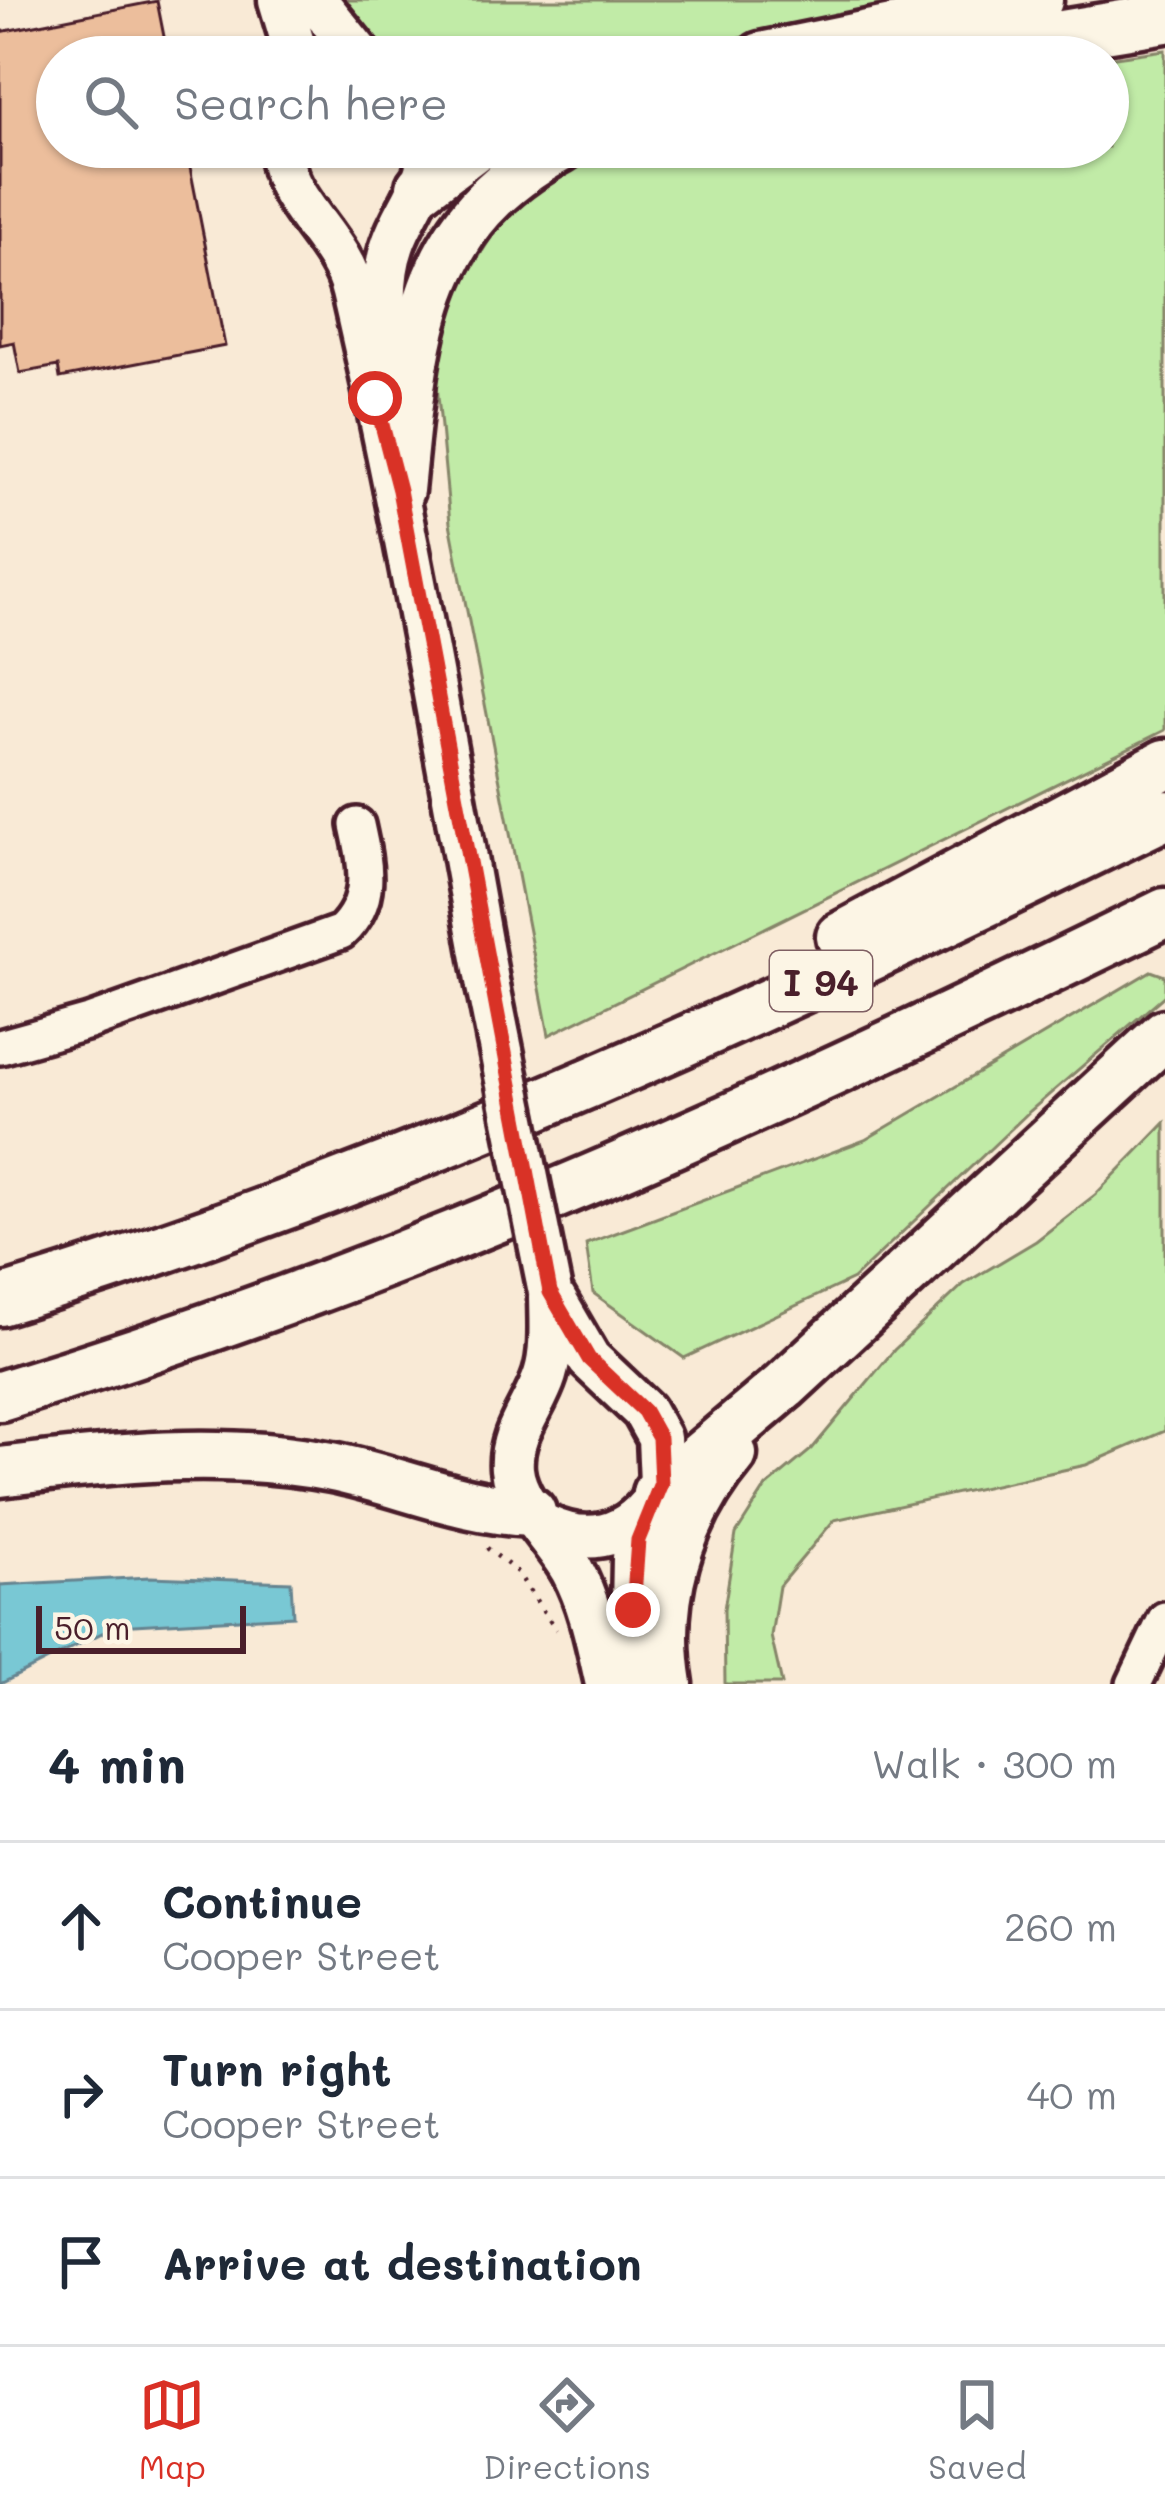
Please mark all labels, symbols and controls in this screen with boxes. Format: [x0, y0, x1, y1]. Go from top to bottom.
search box [36, 36, 1129, 168]
icon: search [78, 69, 144, 135]
text: Search here [174, 73, 448, 131]
route start [348, 371, 402, 425]
road number: I 94 [770, 951, 872, 1011]
route end [606, 1583, 660, 1637]
scale bar [36, 1600, 246, 1653]
text: 50 m [54, 1605, 130, 1648]
text: 4 min [48, 1729, 186, 1796]
text: Walk · 300 m [871, 1737, 1117, 1788]
text: Continue [162, 1871, 362, 1929]
icon: ahead [48, 1893, 114, 1959]
text: 260 m [1004, 1900, 1117, 1951]
text: Cooper Street [162, 1929, 441, 1980]
text: Turn right [162, 2039, 391, 2097]
icon: right [48, 2061, 114, 2127]
text: 40 m [1026, 2068, 1117, 2119]
text: Cooper Street [162, 2097, 441, 2148]
icon: arrive [48, 2229, 114, 2295]
text: Arrive at destination [162, 2233, 642, 2291]
tab: Map [139, 2372, 206, 2487]
tab: Directions [483, 2372, 651, 2487]
tab: Saved [928, 2372, 1026, 2487]

